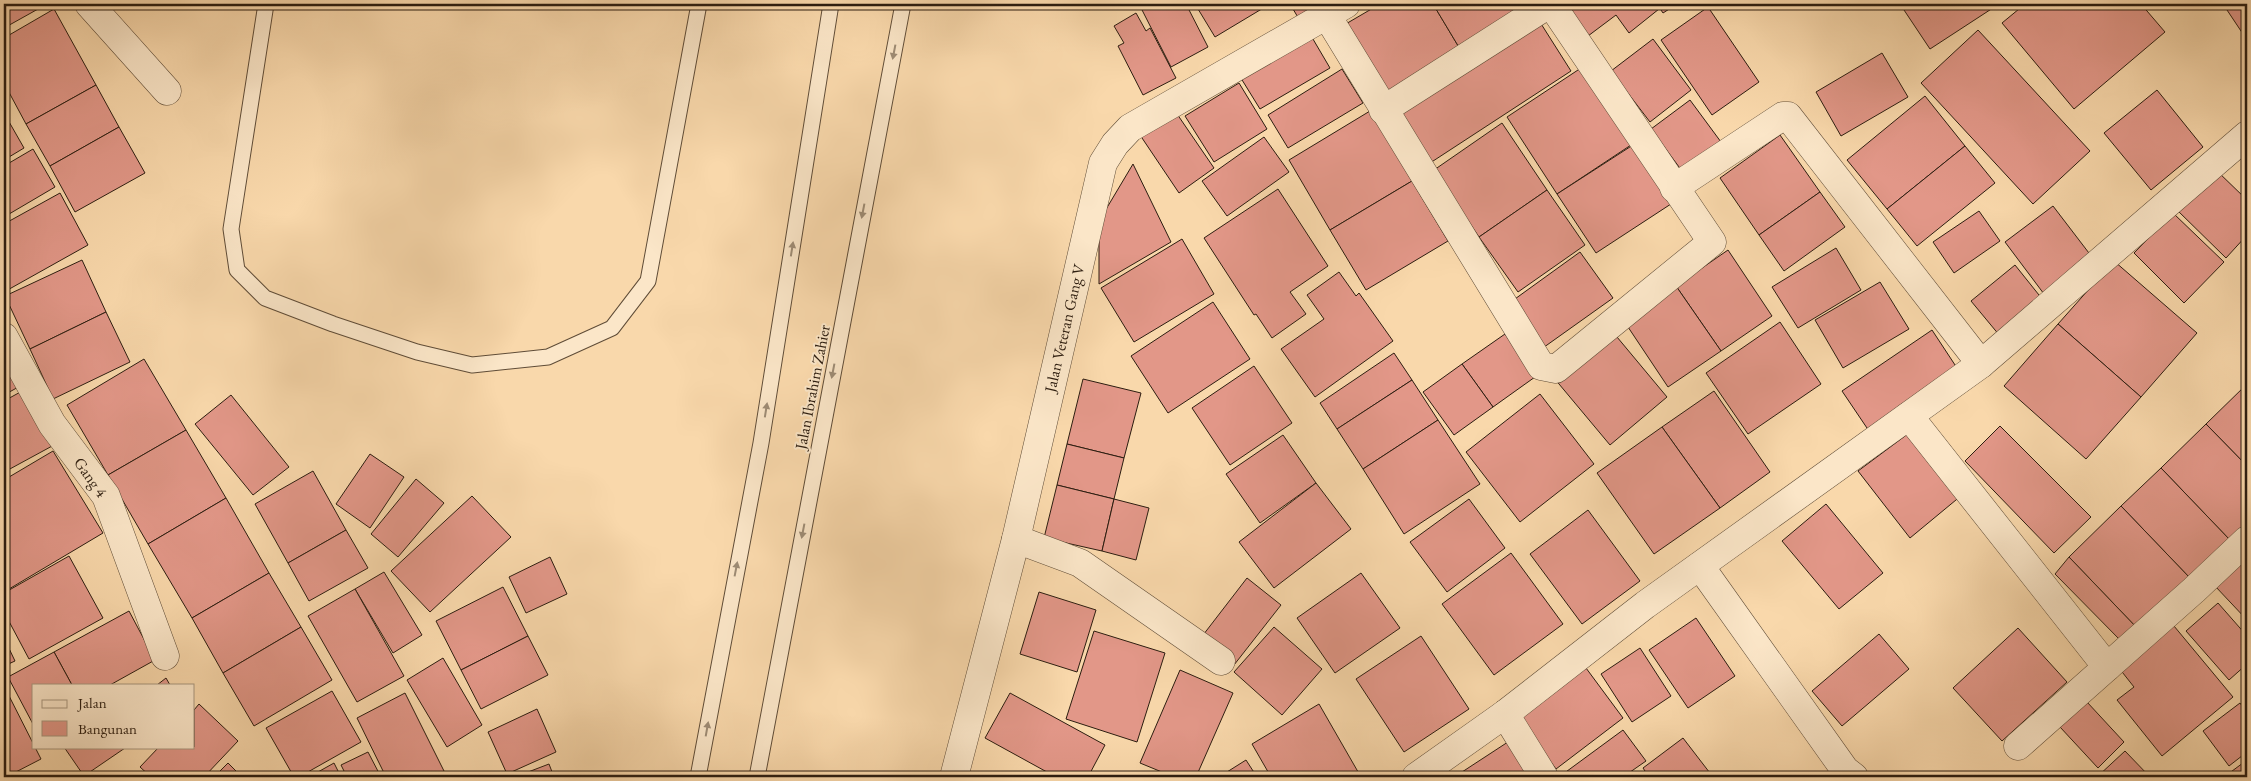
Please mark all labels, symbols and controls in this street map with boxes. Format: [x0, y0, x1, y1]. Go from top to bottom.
one-way arrow [889, 44, 897, 60]
one-way arrow [859, 204, 867, 220]
one-way arrow [788, 241, 796, 257]
street label: Jalan Veteran Gang V [1039, 262, 1090, 396]
street label: Jalan Ibrahim Zahier [790, 322, 835, 453]
one-way arrow [829, 363, 837, 379]
one-way arrow [762, 401, 770, 417]
street label: Gang 4 [69, 453, 112, 502]
one-way arrow [798, 523, 806, 539]
one-way arrow [733, 561, 741, 577]
legend [32, 684, 195, 748]
text: Jalan [76, 693, 107, 712]
text: Bangunan [78, 719, 137, 738]
one-way arrow [703, 721, 711, 737]

